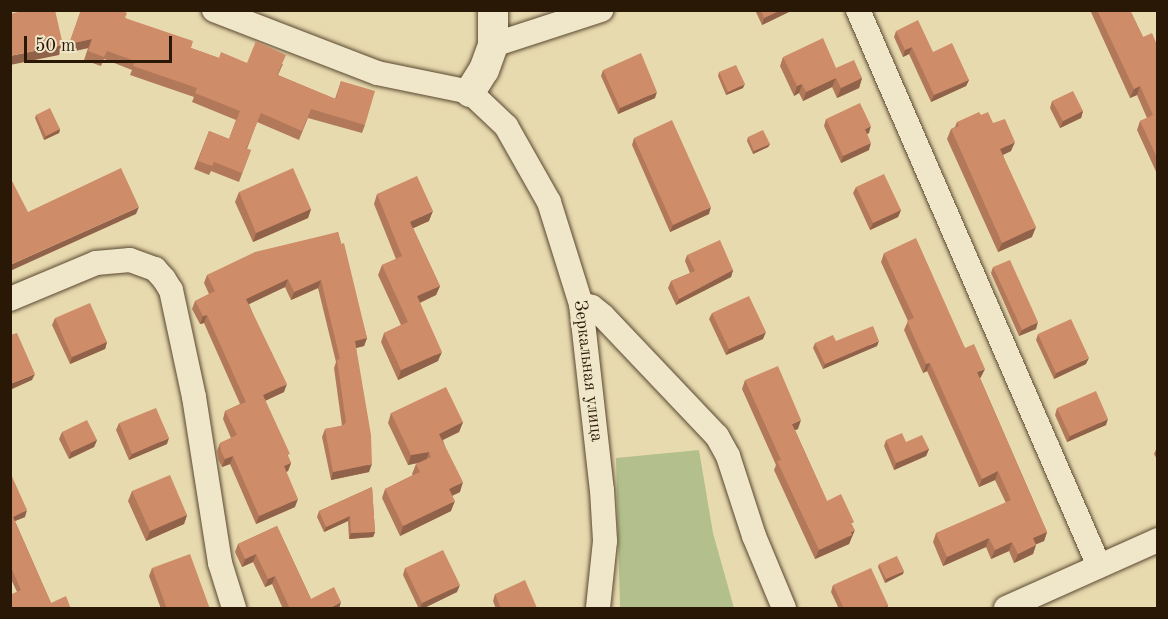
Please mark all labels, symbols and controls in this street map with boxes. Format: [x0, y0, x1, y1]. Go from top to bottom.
scale bar [27, 24, 176, 62]
text: 50 m [35, 37, 75, 55]
street label: Зеркальная улица [569, 299, 607, 443]

